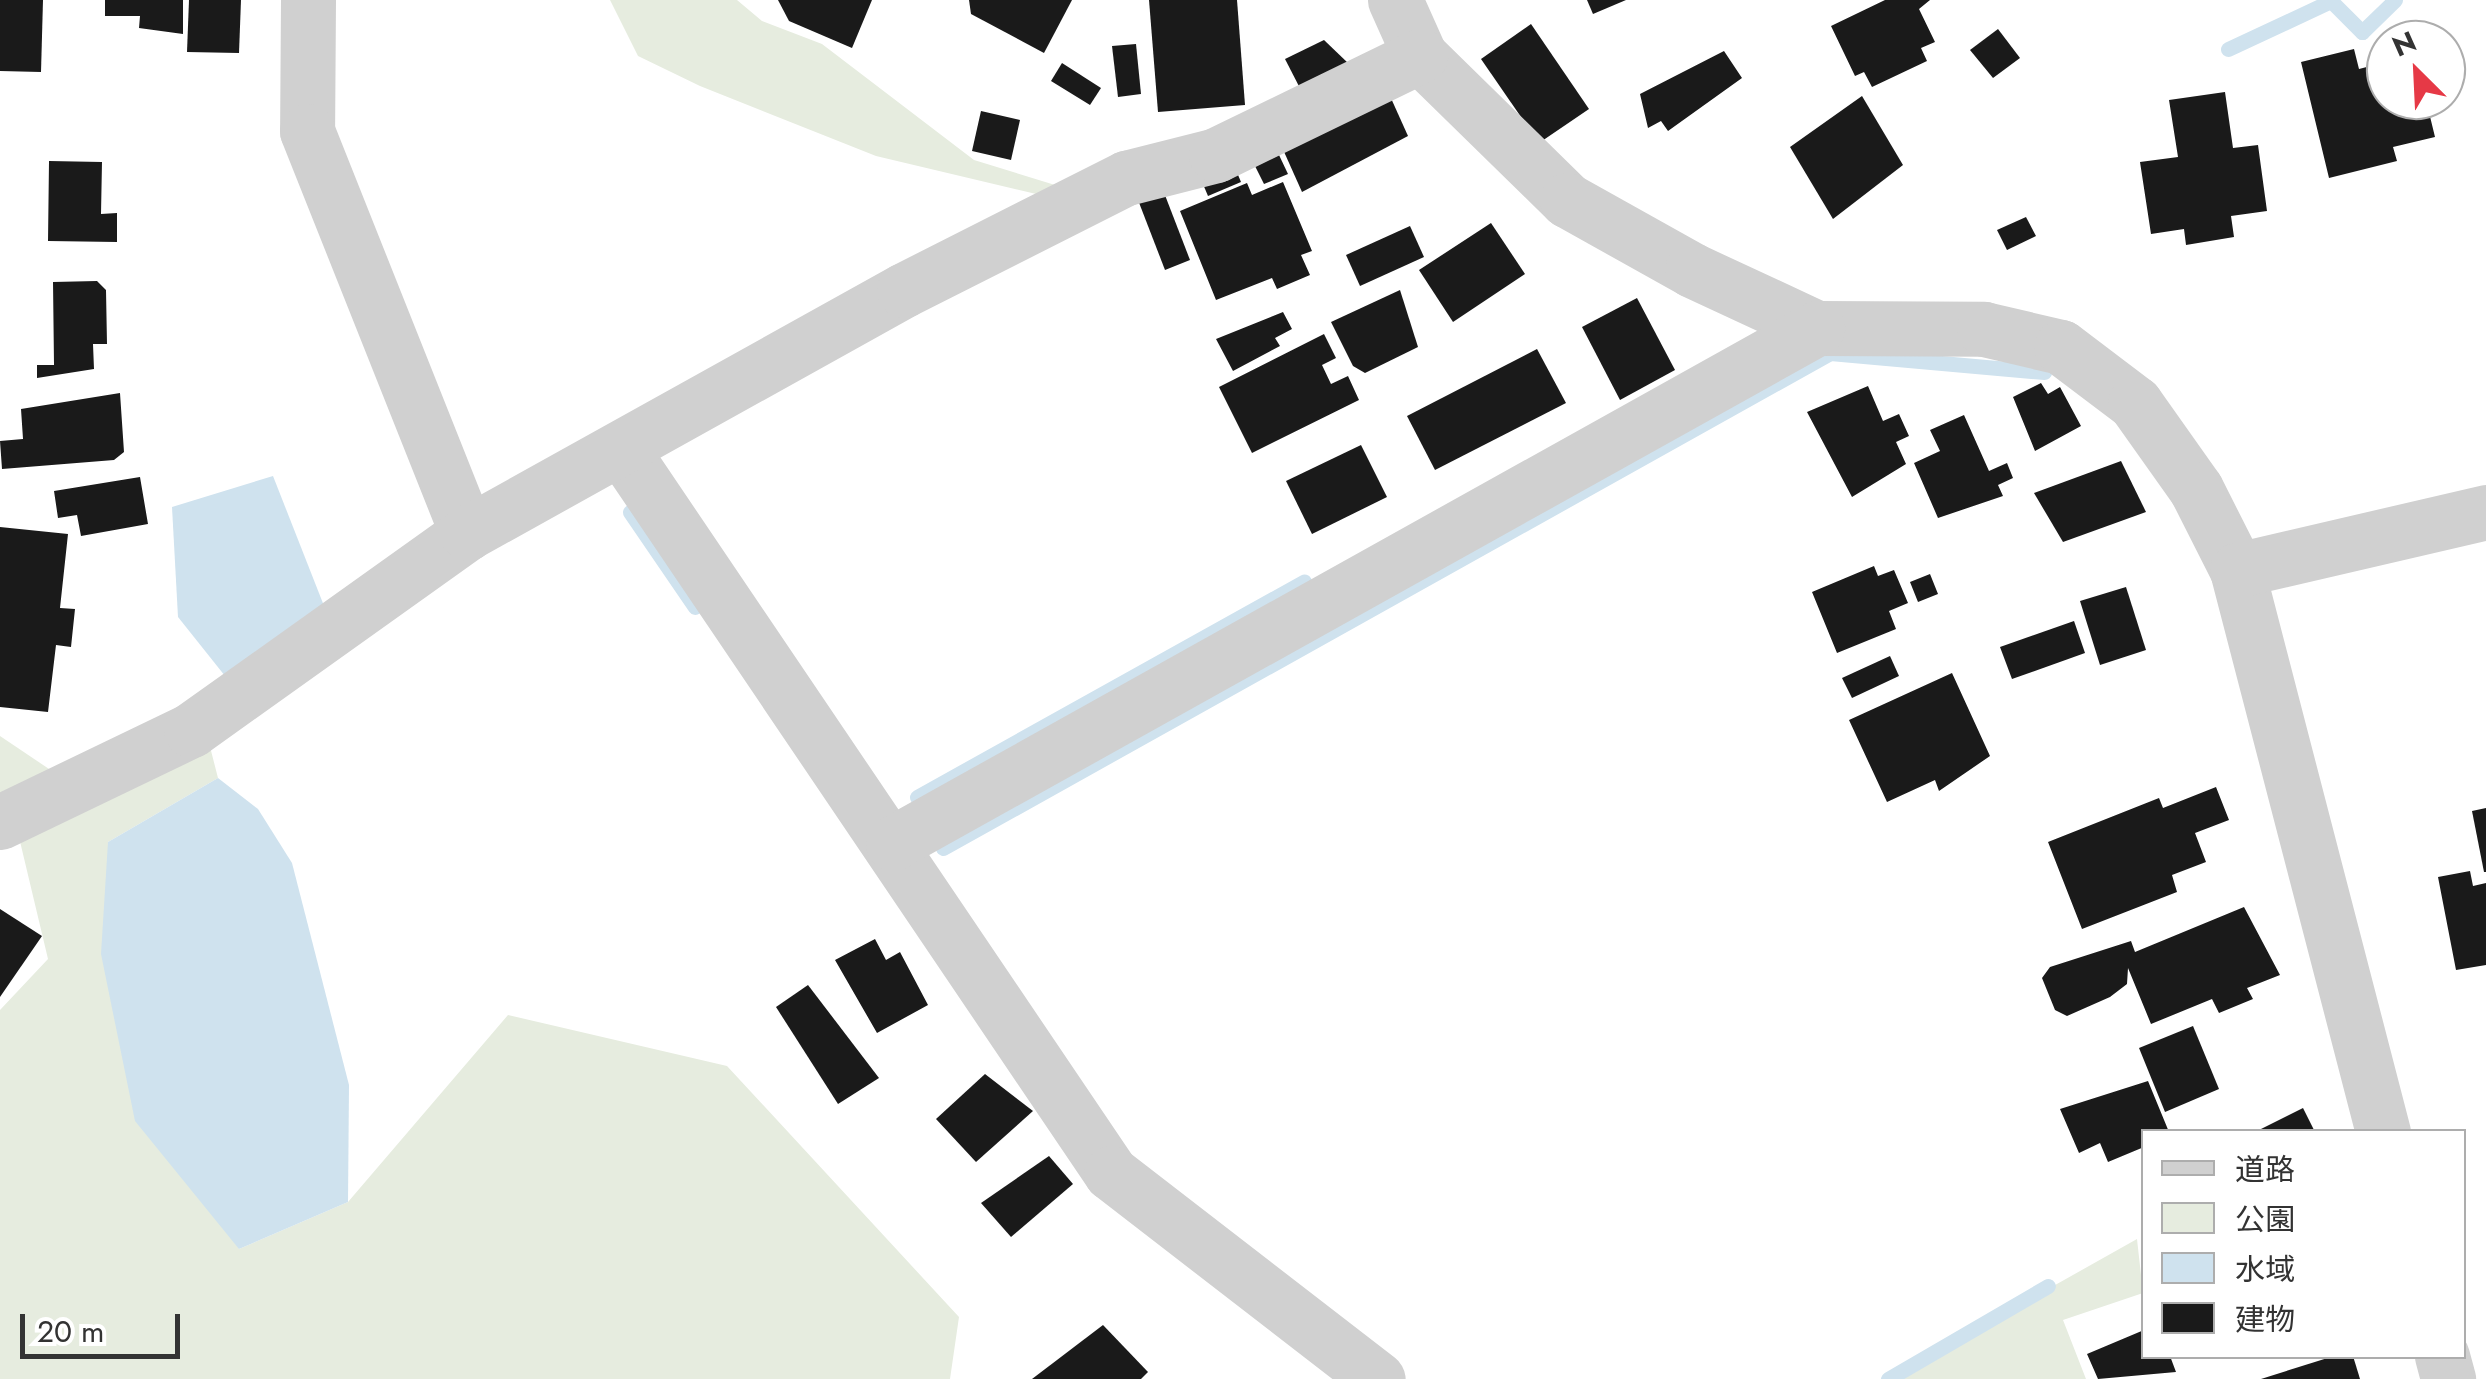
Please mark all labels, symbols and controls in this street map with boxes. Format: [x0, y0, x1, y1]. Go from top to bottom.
north arrow [2366, 20, 2466, 120]
text: N [2386, 21, 2423, 67]
legend [2141, 1129, 2466, 1359]
text: 道路 [2235, 1148, 2295, 1191]
text: 公園 [2235, 1198, 2295, 1241]
text: 水域 [2235, 1248, 2295, 1291]
scale bar [25, 1294, 185, 1356]
text: 建物 [2235, 1298, 2295, 1341]
text: 20 m [37, 1310, 104, 1353]

